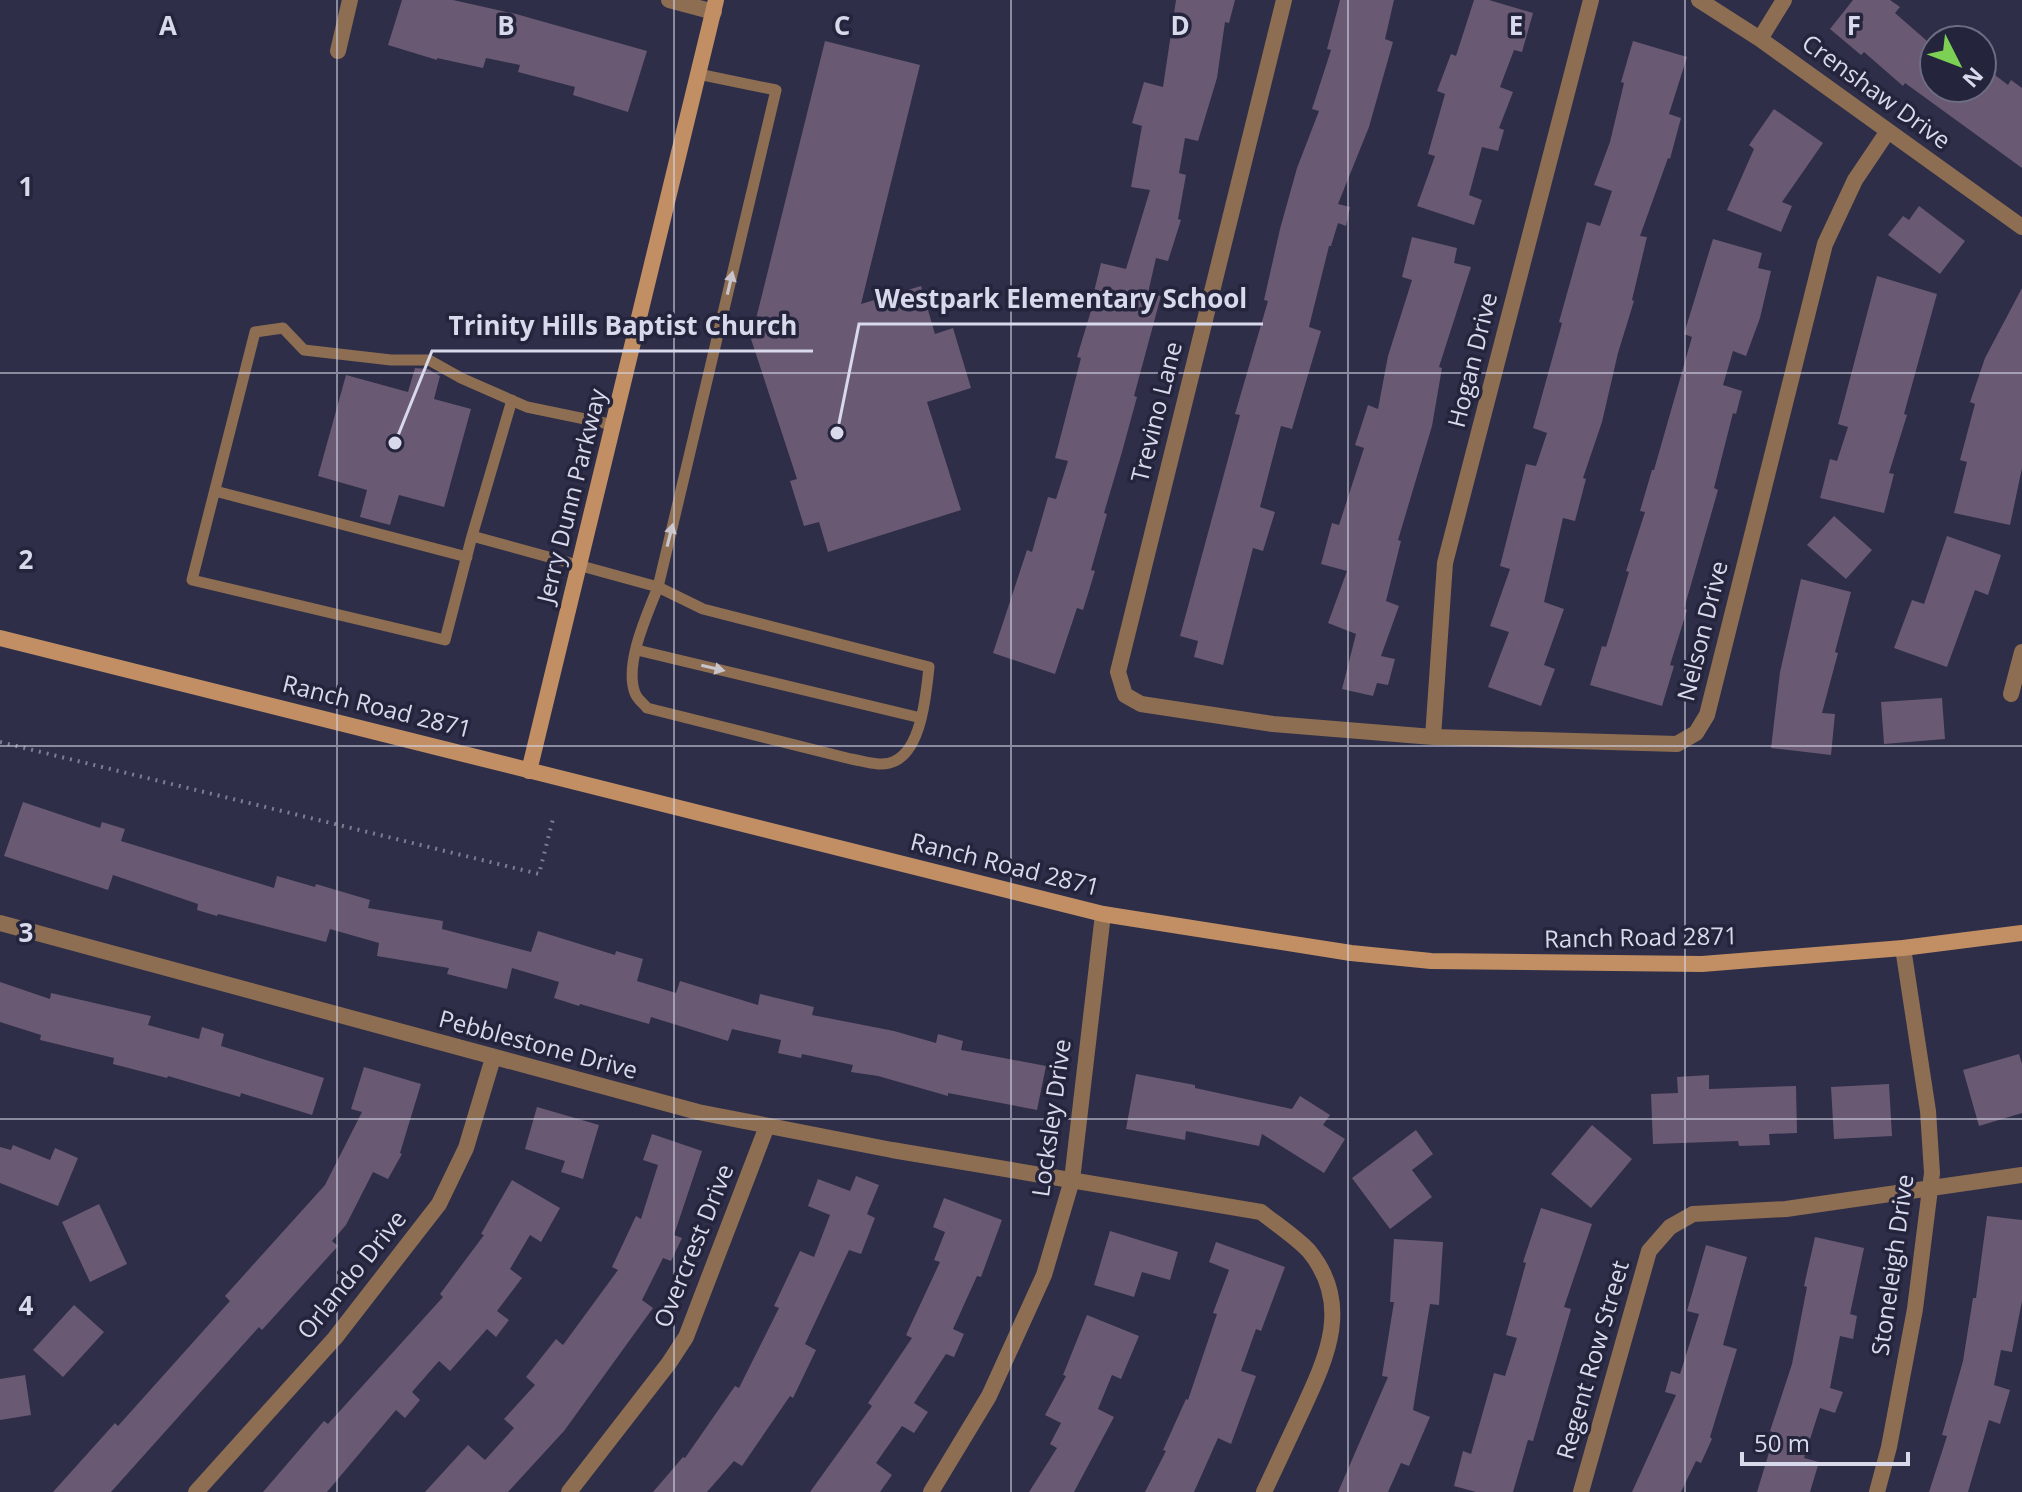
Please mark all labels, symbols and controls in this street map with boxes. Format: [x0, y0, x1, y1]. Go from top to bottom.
text: A [159, 7, 177, 43]
text: B [497, 7, 515, 43]
text: C [834, 7, 850, 43]
text: D [1170, 7, 1190, 43]
text: E [1509, 7, 1523, 43]
text: F [1847, 7, 1861, 43]
north arrow [1918, 24, 1998, 104]
street label: Crenshaw Drive [1796, 26, 1958, 156]
text: N [1956, 61, 1991, 95]
text: 1 [19, 168, 33, 204]
one-way arrow [725, 270, 737, 295]
callout: Westpark Elementary School [859, 274, 1263, 324]
text: Westpark Elementary School [875, 280, 1247, 316]
street label: Hogan Drive [1439, 289, 1504, 431]
callout: Trinity Hills Baptist Church [432, 301, 813, 351]
text: Trinity Hills Baptist Church [449, 307, 797, 343]
street label: Trevino Lane [1122, 338, 1189, 485]
street label: Jerry Dunn Parkway [527, 384, 613, 608]
one-way arrow [664, 523, 677, 548]
text: 2 [19, 541, 34, 577]
street label: Nelson Drive [1668, 557, 1735, 704]
one-way arrow [701, 663, 726, 675]
street label: Ranch Road 2871 [279, 666, 475, 745]
street label: Ranch Road 2871 [907, 824, 1103, 903]
text: 3 [19, 914, 33, 950]
street label: Ranch Road 2871 [1544, 918, 1738, 955]
street label: Pebblestone Drive [435, 1001, 641, 1086]
street label: Locksley Drive [1023, 1037, 1078, 1199]
street label: Overcrest Drive [645, 1159, 740, 1332]
street label: Stoneleigh Drive [1862, 1172, 1921, 1358]
street label: Orlando Drive [289, 1203, 413, 1345]
street label: Regent Row Street [1547, 1256, 1636, 1463]
text: 4 [19, 1287, 34, 1323]
scale bar [1742, 1416, 1908, 1466]
text: 50 m [1754, 1426, 1810, 1459]

